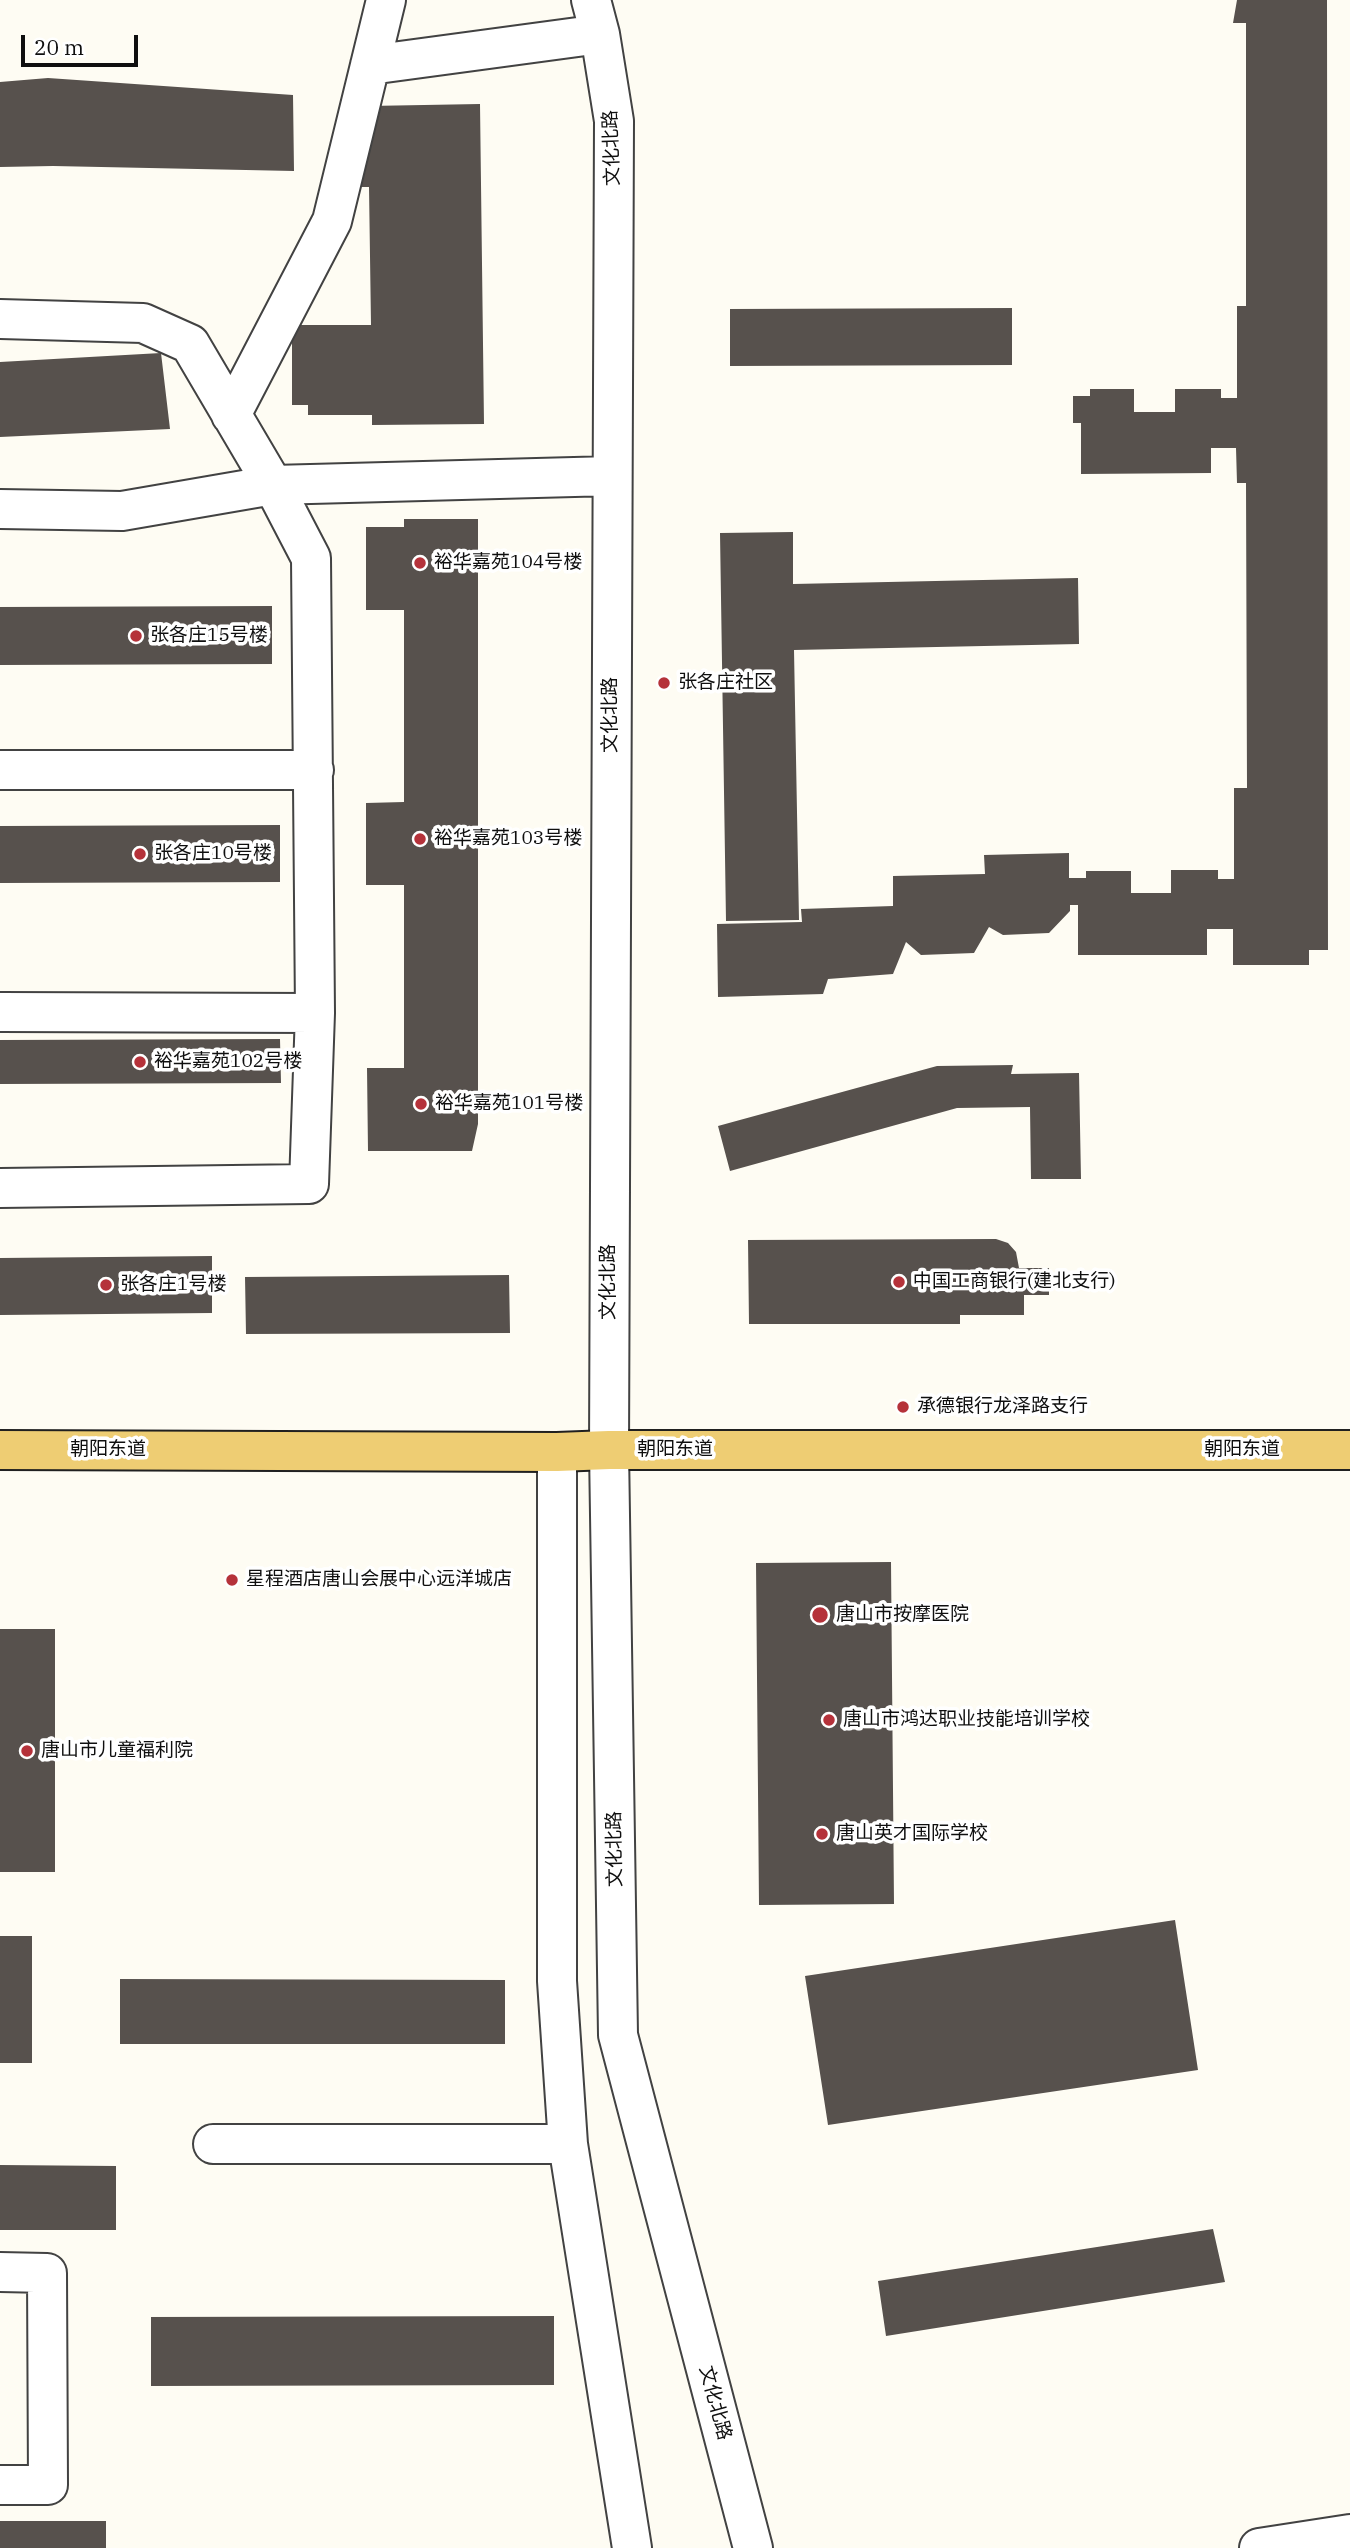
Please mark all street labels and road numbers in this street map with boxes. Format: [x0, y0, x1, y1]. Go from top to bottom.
street label: 文化北路 [599, 110, 625, 186]
street label: 文化北路 [600, 677, 622, 753]
street label: 文化北路 [598, 1244, 620, 1320]
street label: 朝阳东道 [70, 1439, 146, 1461]
street label: 朝阳东道 [637, 1439, 713, 1461]
street label: 朝阳东道 [1204, 1439, 1280, 1461]
street label: 文化北路 [603, 1811, 627, 1887]
street label: 文化北路 [694, 2363, 736, 2443]

